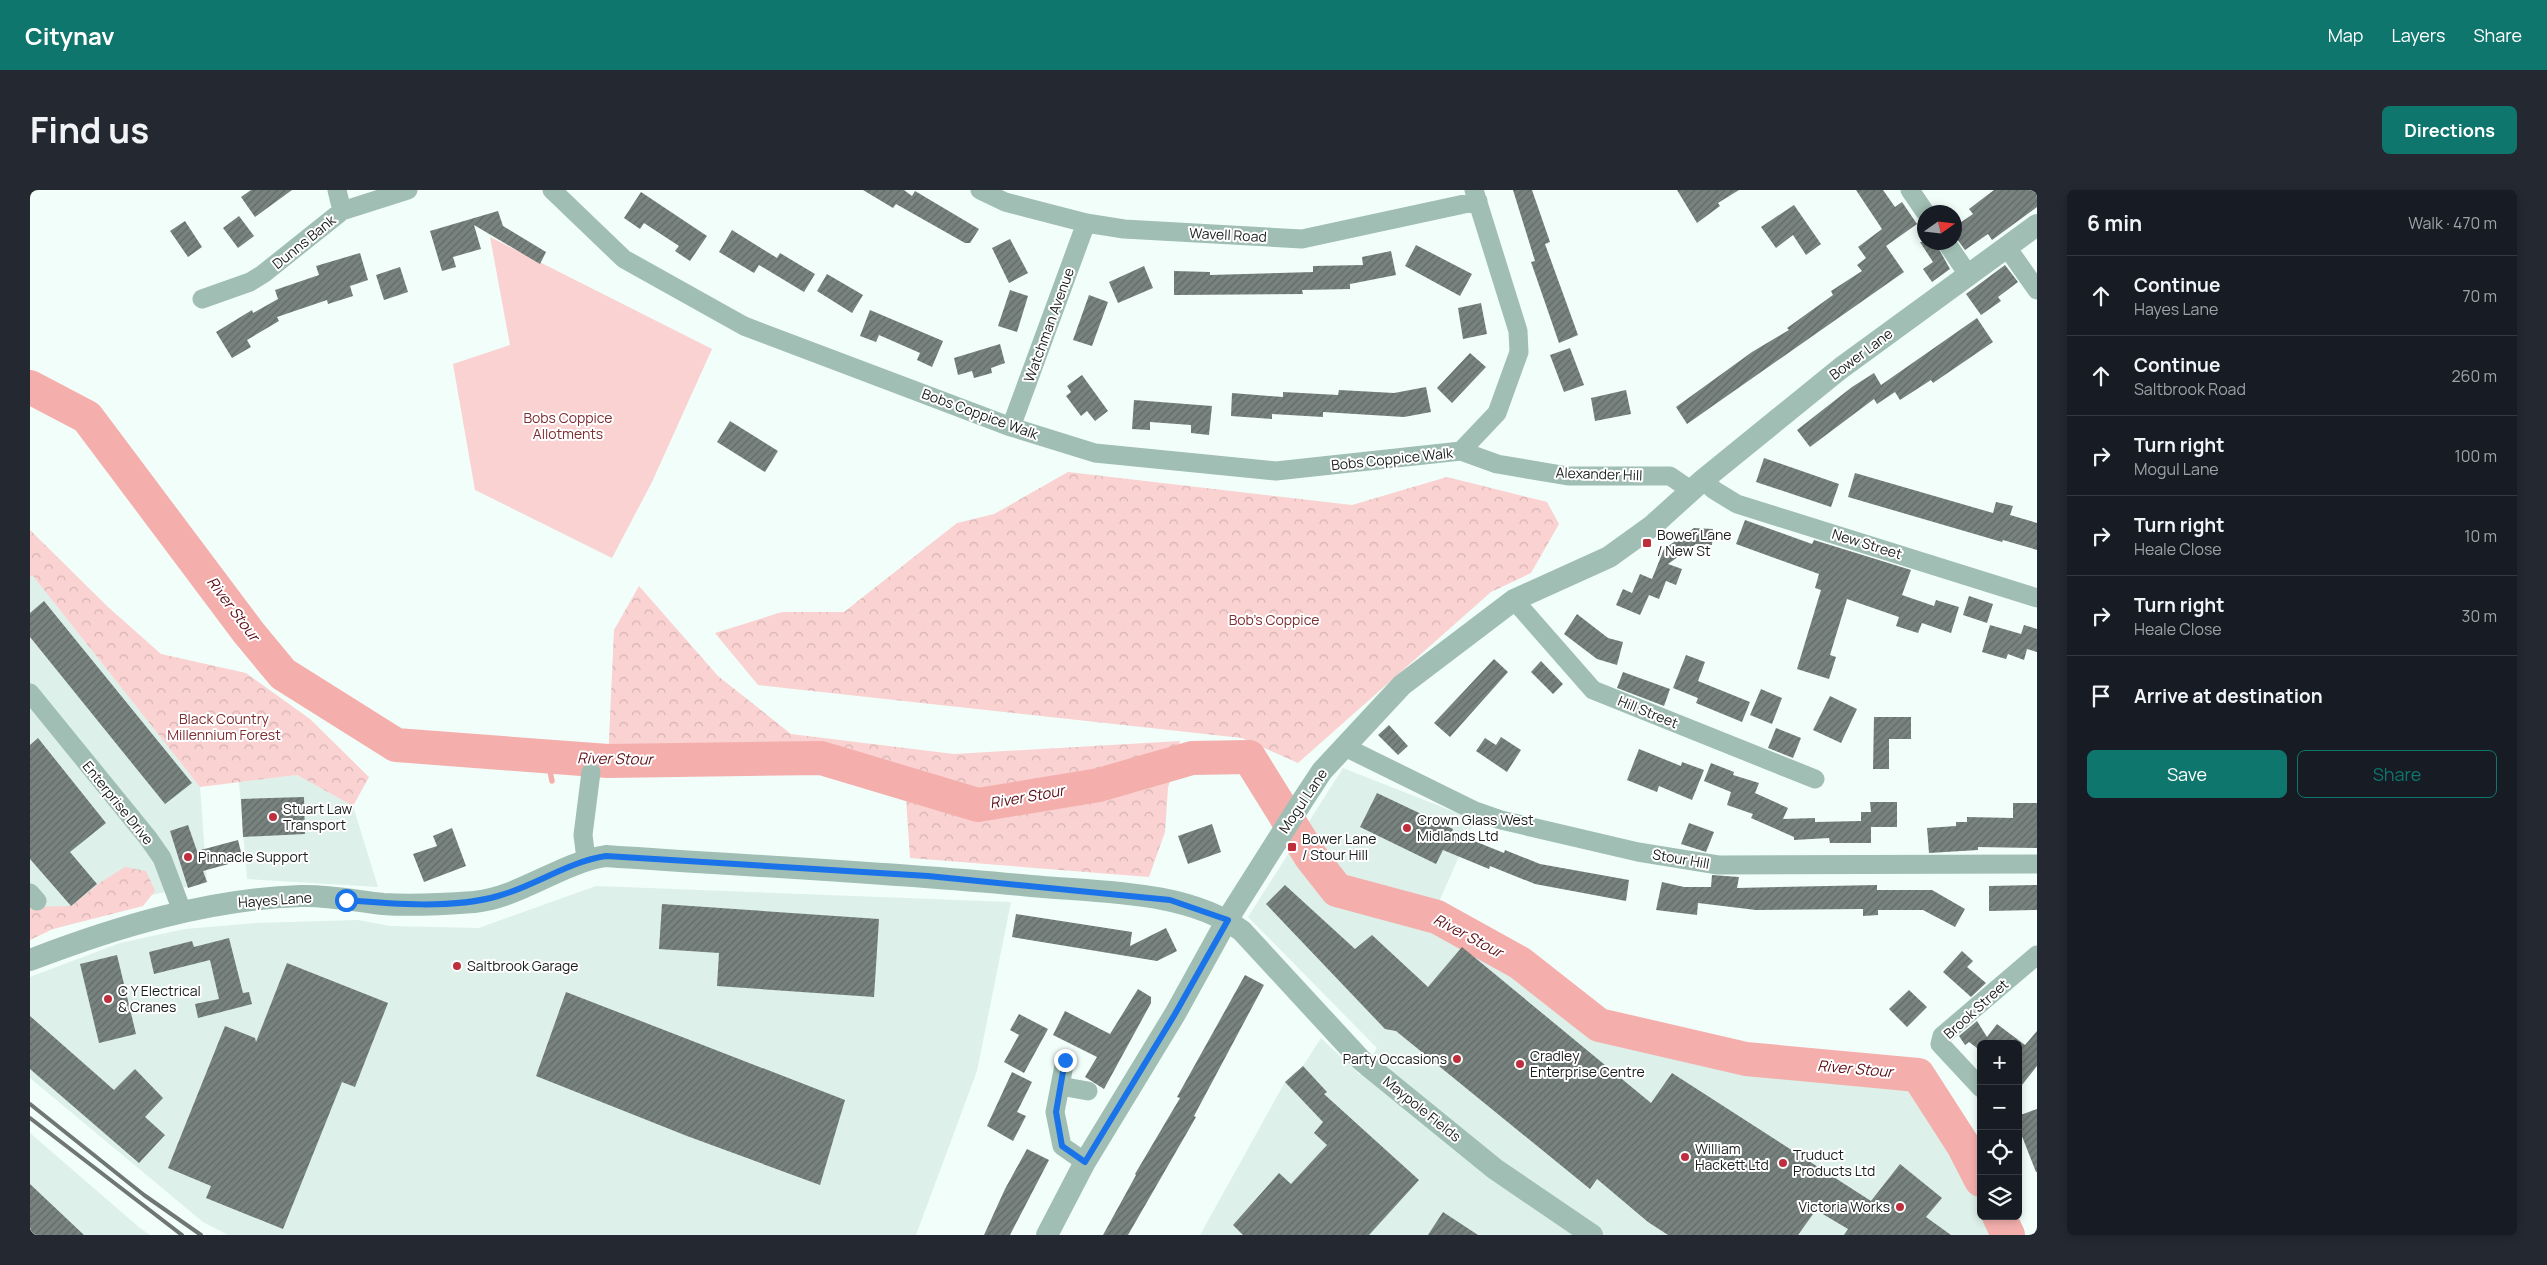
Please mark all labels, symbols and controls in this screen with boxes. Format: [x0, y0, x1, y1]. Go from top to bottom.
text: Citynav [25, 19, 115, 52]
text: Map [2328, 23, 2363, 47]
text: Layers [2391, 23, 2445, 47]
text: Share [2473, 23, 2522, 47]
text: Find us [30, 106, 149, 154]
button: Directions [2382, 106, 2517, 154]
north arrow [1917, 205, 1962, 250]
text: 6 min [2087, 209, 2142, 237]
street label: Dunns Bank [268, 210, 340, 273]
text: Walk · 470 m [2408, 212, 2497, 234]
street label: Wavell Road [1189, 223, 1267, 246]
street label: Watchman Avenue [1019, 265, 1078, 385]
text: Continue [2134, 272, 2220, 298]
icon: ahead [2087, 282, 2115, 310]
text: 70 m [2462, 285, 2497, 307]
text: Hayes Lane [2134, 298, 2218, 320]
street label: Bower Lane [1825, 324, 1896, 384]
text: Continue [2134, 352, 2220, 378]
icon: ahead [2087, 362, 2115, 390]
text: 260 m [2451, 365, 2497, 387]
text: Saltbrook Road [2134, 378, 2246, 400]
street label: Bobs Coppice Walk [919, 384, 1042, 444]
park label: Bobs Coppice Allotments [523, 408, 613, 443]
text: Turn right [2134, 432, 2224, 458]
icon: right [2087, 442, 2115, 470]
street label: Bobs Coppice Walk [1330, 443, 1455, 474]
text: 100 m [2454, 445, 2497, 467]
text: Mogul Lane [2134, 458, 2219, 480]
street label: Alexander Hill [1555, 462, 1643, 485]
text: Turn right [2134, 512, 2224, 538]
icon: right [2087, 522, 2115, 550]
street label: New Street [1830, 524, 1905, 563]
place label: Bower Lane / New St [1657, 525, 1731, 560]
text: 10 m [2464, 525, 2497, 547]
marker: Bower Lane / New St [1641, 537, 1653, 549]
text: Heale Close [2134, 538, 2222, 560]
water label: River Stour [202, 572, 266, 647]
text: Turn right [2134, 592, 2224, 618]
icon: right [2087, 602, 2115, 630]
text: 30 m [2462, 605, 2497, 627]
park label: Bob's Coppice [1229, 610, 1319, 629]
text: Heale Close [2134, 618, 2222, 640]
icon: arrive [2087, 682, 2115, 710]
text: Arrive at destination [2134, 683, 2323, 709]
street label: Hill Street [1615, 691, 1681, 732]
park label: Black Country Millennium Forest [167, 709, 281, 744]
water label: River Stour [577, 747, 656, 770]
button: Save [2087, 750, 2287, 798]
button: Share [2297, 750, 2497, 798]
street label: Enterprise Drive [79, 757, 158, 849]
street label: Mogul Lane [1274, 765, 1331, 837]
water label: River Stour [988, 779, 1069, 813]
place label: Stuart Law Transport [283, 799, 352, 834]
place label: Crown Glass West Midlands Ltd [1417, 810, 1534, 845]
marker: Stuart Law Transport [267, 811, 279, 823]
marker: Crown Glass West Midlands Ltd [1401, 822, 1413, 834]
place label: Bower Lane / Stour Hill [1302, 829, 1376, 864]
marker: Bower Lane / Stour Hill [1286, 841, 1298, 853]
street label: Stour Hill [1651, 844, 1711, 873]
place label: Pinnacle Support [198, 847, 309, 866]
marker: Pinnacle Support [182, 851, 194, 863]
street label: Hayes Lane [238, 887, 312, 912]
route start [335, 889, 358, 912]
water label: River Stour [1430, 909, 1509, 964]
place label: Saltbrook Garage [467, 956, 578, 975]
marker: Saltbrook Garage [451, 960, 463, 972]
street label: Brook Street [1939, 974, 2012, 1043]
place label: C Y Electrical & Cranes [118, 981, 201, 1016]
marker: C Y Electrical & Cranes [102, 993, 114, 1005]
map controls [1977, 1040, 2022, 1220]
button: + [1977, 1040, 2022, 1085]
place label: Cradley Enterprise Centre [1530, 1046, 1645, 1081]
route end [1054, 1049, 1077, 1072]
place label: Party Occasions [1343, 1049, 1447, 1068]
marker: Party Occasions [1451, 1053, 1463, 1065]
water label: River Stour [1816, 1055, 1896, 1082]
marker: Cradley Enterprise Centre [1514, 1058, 1526, 1070]
street label: Maypole Fields [1380, 1071, 1465, 1146]
button: − [1977, 1085, 2022, 1130]
button: locate [1977, 1130, 2022, 1175]
place label: William Hackett Ltd [1695, 1139, 1769, 1174]
place label: Truduct Products Ltd [1793, 1145, 1875, 1180]
marker: William Hackett Ltd [1679, 1151, 1691, 1163]
marker: Truduct Products Ltd [1777, 1157, 1789, 1169]
button: layers [1977, 1175, 2022, 1220]
place label: Victoria Works [1799, 1197, 1890, 1216]
marker: Victoria Works [1894, 1201, 1906, 1213]

